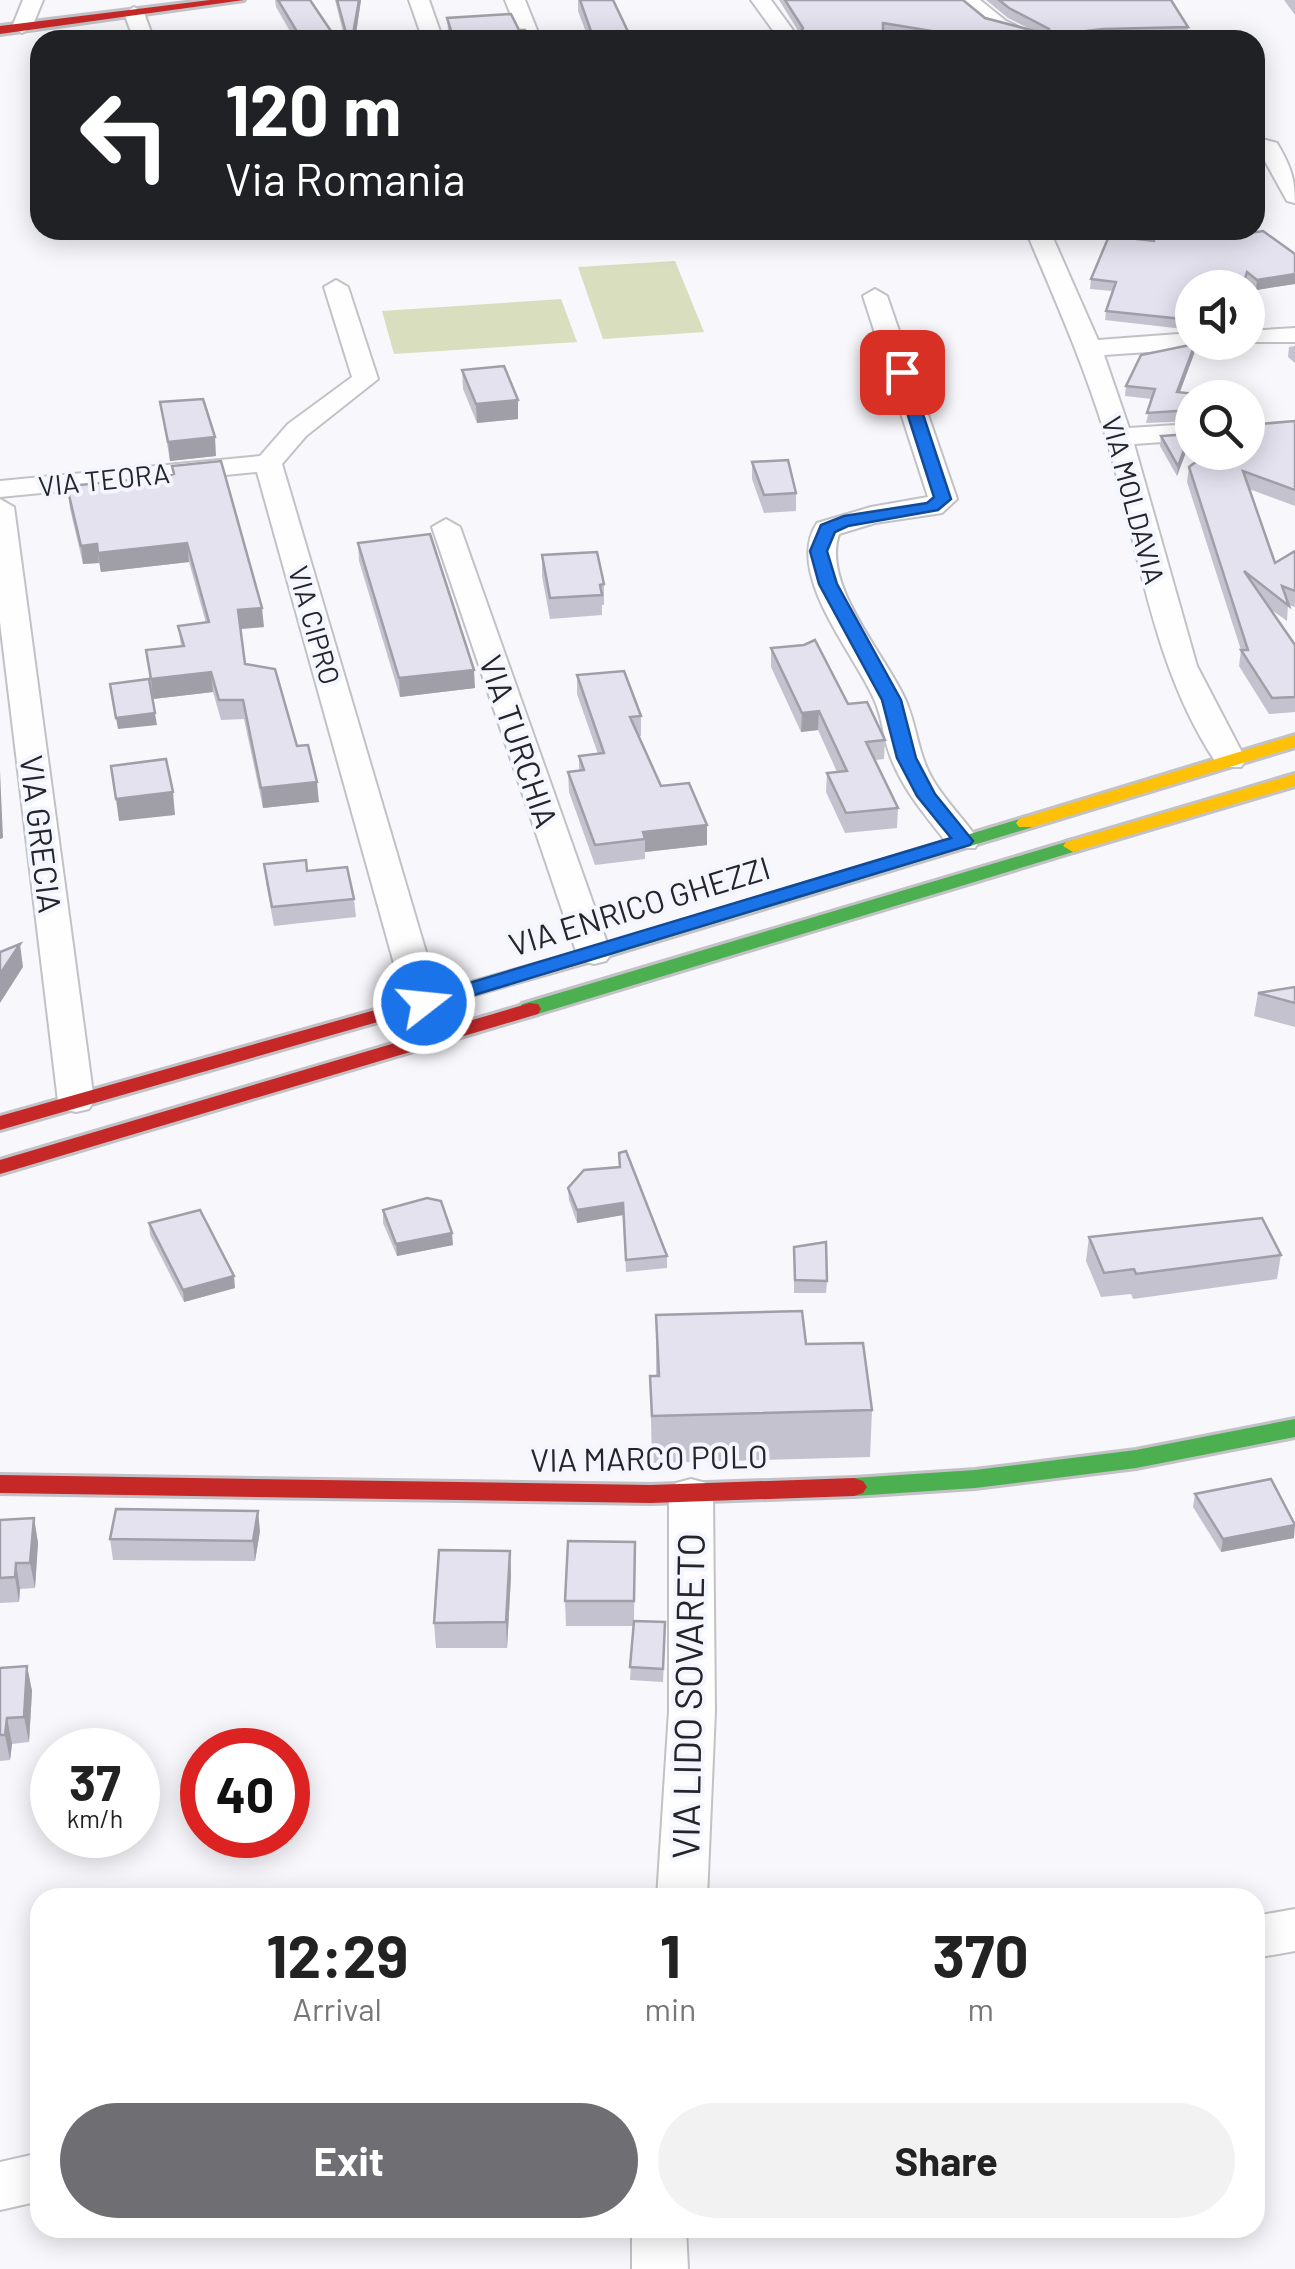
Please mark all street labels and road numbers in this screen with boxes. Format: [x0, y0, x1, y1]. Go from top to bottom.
street label: VIA MOLDAVIA [1095, 412, 1173, 588]
street label: VIA TEORA [37, 455, 171, 503]
street label: VIA CIPRO [282, 562, 348, 688]
street label: VIA TURCHIA [473, 650, 567, 832]
street label: VIA GRECIA [13, 753, 71, 915]
street label: VIA ENRICO GHEZZI [504, 847, 774, 963]
street label: VIA MARCO POLO [530, 1436, 768, 1478]
street label: VIA LIDO SOVARETO [661, 1533, 713, 1859]

